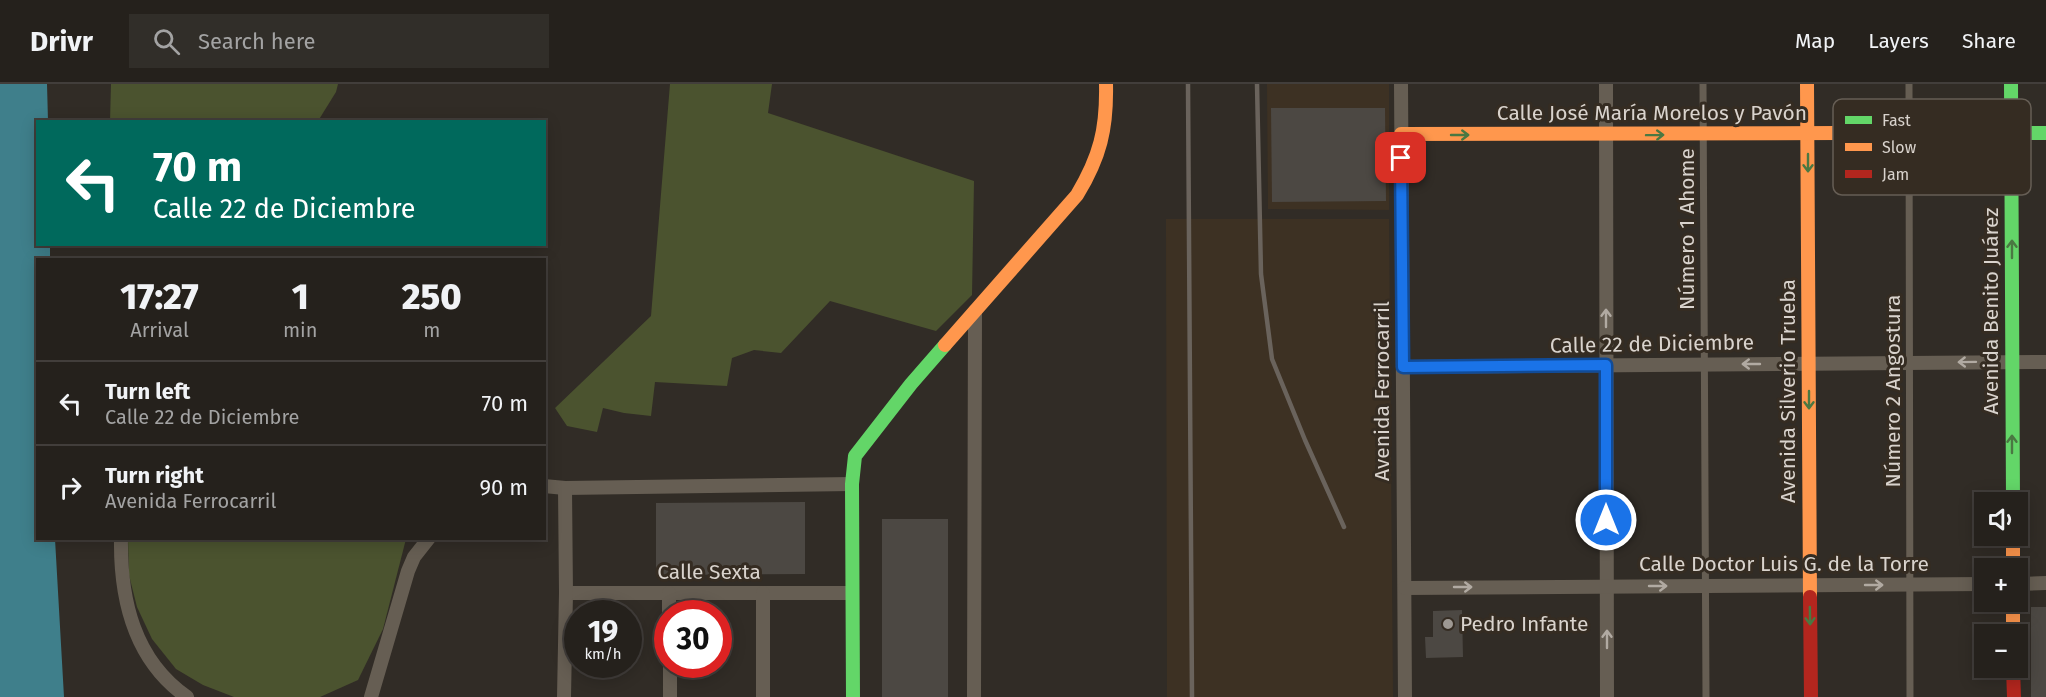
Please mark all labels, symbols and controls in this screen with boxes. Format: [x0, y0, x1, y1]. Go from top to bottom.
search box [129, 14, 549, 68]
text: Drivr [30, 25, 93, 58]
icon: search [150, 25, 183, 58]
text: Search here [198, 28, 315, 55]
text: Map [1795, 28, 1835, 54]
text: Layers [1868, 28, 1929, 54]
text: Share [1962, 28, 2016, 54]
legend [1833, 99, 2031, 195]
street label: Calle José María Morelos y Pavón [1497, 100, 1807, 126]
text: Fast [1882, 111, 1911, 130]
one-way arrow [1449, 129, 1469, 141]
one-way arrow [1644, 129, 1664, 140]
pin [1375, 132, 1426, 183]
text: Slow [1882, 138, 1917, 157]
icon: arrive [1384, 141, 1417, 174]
text: 70 m [153, 142, 242, 192]
icon: left [54, 144, 132, 222]
street label: Número 1 Ahome [1674, 148, 1700, 310]
one-way arrow [1802, 153, 1814, 173]
text: Jam [1882, 165, 1909, 184]
text: Calle 22 de Diciembre [153, 193, 415, 225]
street label: Avenida Benito Juárez [1978, 207, 2004, 415]
one-way arrow [2006, 240, 2018, 260]
text: 17:27 [120, 275, 199, 319]
text: 1 [292, 275, 309, 319]
text: 250 [402, 275, 462, 319]
street label: Avenida Silverio Trueba [1775, 279, 1801, 503]
street label: Número 2 Angostura [1880, 295, 1906, 487]
street label: Avenida Ferrocarril [1369, 301, 1395, 481]
one-way arrow [1600, 308, 1612, 328]
text: Arrival [130, 318, 189, 342]
text: min [283, 318, 317, 342]
text: m [423, 318, 440, 342]
street label: Calle 22 de Diciembre [1550, 329, 1754, 359]
one-way arrow [1957, 356, 1977, 368]
one-way arrow [1741, 358, 1761, 370]
text: Turn left [105, 378, 190, 405]
icon: left [54, 387, 87, 420]
text: 70 m [482, 390, 528, 417]
one-way arrow [1803, 390, 1815, 410]
text: Calle 22 de Diciembre [105, 405, 299, 429]
one-way arrow [2007, 435, 2018, 455]
text: Turn right [105, 462, 204, 489]
icon: right [54, 471, 87, 504]
text: 90 m [479, 474, 528, 501]
position arrow [1574, 488, 1638, 552]
text: Avenida Ferrocarril [105, 489, 276, 513]
map controls [1974, 492, 2028, 678]
button: sound [1974, 492, 2028, 546]
street label: Calle Doctor Luis G. de la Torre [1639, 551, 1929, 577]
button: + [1974, 558, 2028, 612]
street label: Calle Sexta [657, 559, 761, 585]
one-way arrow [1864, 579, 1884, 590]
one-way arrow [1648, 580, 1668, 592]
one-way arrow [1453, 582, 1473, 593]
speed limit sign: 30 [654, 600, 732, 678]
one-way arrow [1804, 606, 1816, 626]
place label: Pedro Infante [1460, 611, 1588, 637]
text: 19 [588, 614, 618, 650]
marker: Pedro Infante [1441, 617, 1455, 631]
button: − [1974, 624, 2028, 678]
one-way arrow [1601, 629, 1613, 649]
text: km/h [584, 645, 622, 663]

